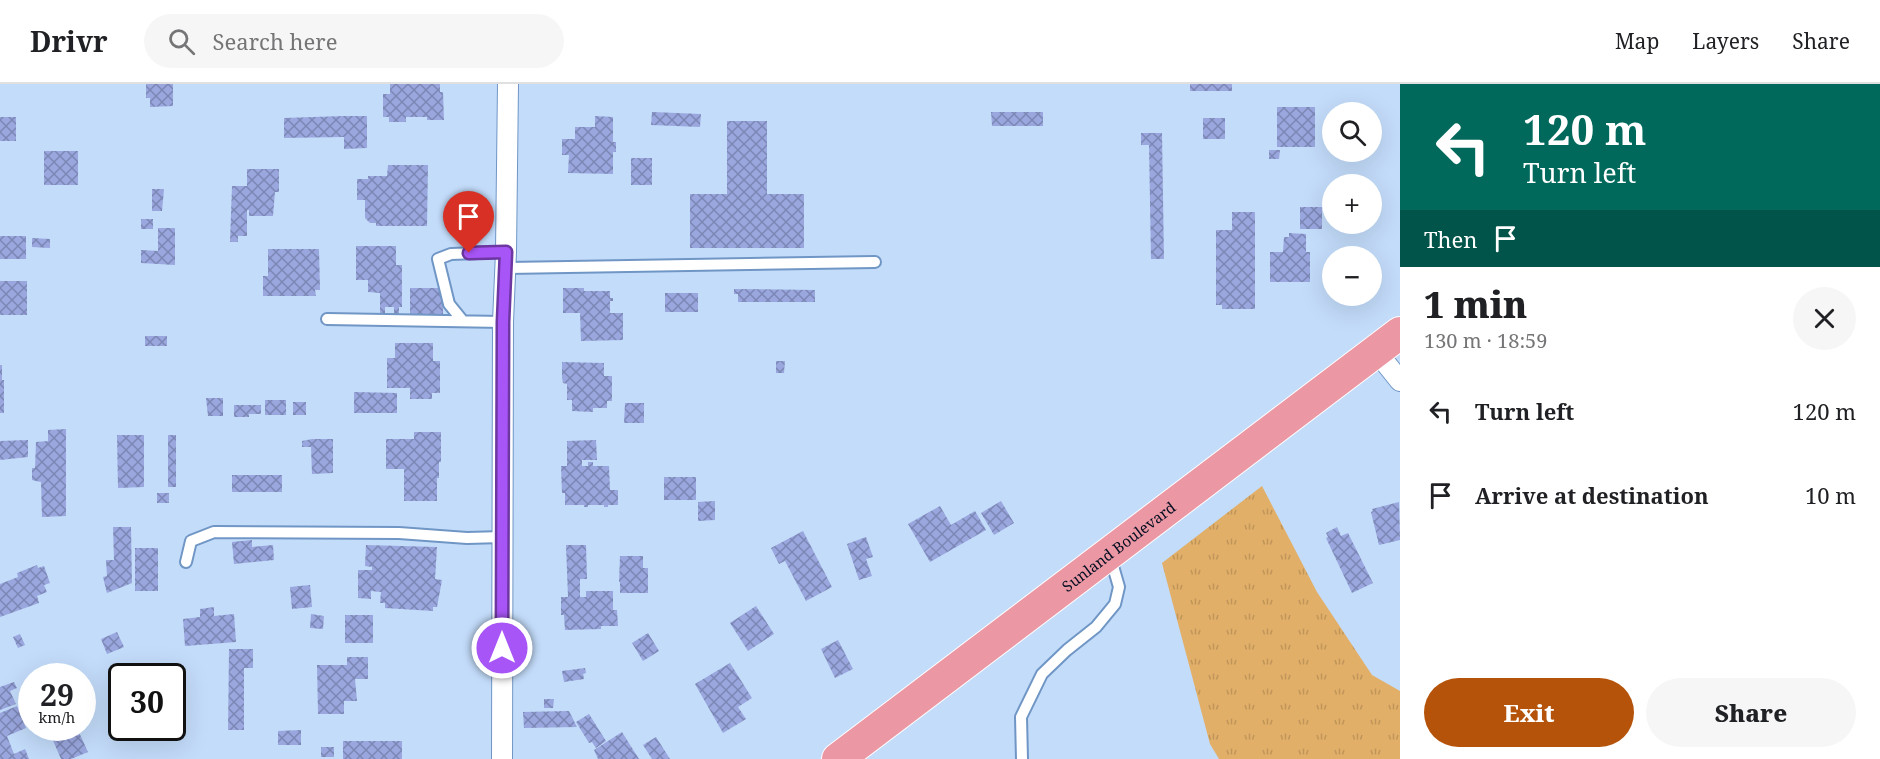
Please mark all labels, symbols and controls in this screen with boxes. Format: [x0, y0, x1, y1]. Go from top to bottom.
search box [144, 14, 564, 68]
text: Drivr [30, 22, 108, 60]
icon: search [165, 25, 198, 58]
text: Search here [213, 26, 337, 56]
text: Map [1615, 27, 1659, 55]
text: Layers [1692, 27, 1759, 55]
text: Share [1792, 27, 1850, 55]
text: 120 m [1523, 100, 1647, 157]
map controls [1322, 102, 1382, 306]
button: search [1322, 102, 1382, 162]
icon: left [1424, 108, 1502, 186]
text: Turn left [1523, 154, 1636, 191]
button: + [1322, 174, 1382, 234]
pin [443, 191, 494, 253]
icon: arrive [452, 200, 485, 233]
icon: arrive [1489, 222, 1522, 255]
text: Then [1424, 224, 1477, 254]
button: − [1322, 246, 1382, 306]
text: 1 min [1424, 280, 1527, 329]
button: close [1793, 287, 1856, 350]
text: 130 m · 18:59 [1424, 327, 1547, 354]
icon: left [1424, 395, 1457, 428]
text: Turn left [1475, 396, 1574, 426]
text: 120 m [1793, 396, 1856, 426]
icon: arrive [1424, 479, 1457, 512]
text: Arrive at destination [1475, 480, 1709, 510]
text: 10 m [1805, 480, 1856, 510]
street label: Sunland Boulevard [1058, 497, 1179, 596]
position arrow [470, 616, 534, 680]
speed limit sign: 30 [108, 663, 186, 741]
text: 29 [40, 674, 74, 715]
button: Exit [1424, 678, 1634, 747]
button: Share [1646, 678, 1856, 747]
text: km/h [39, 707, 75, 727]

